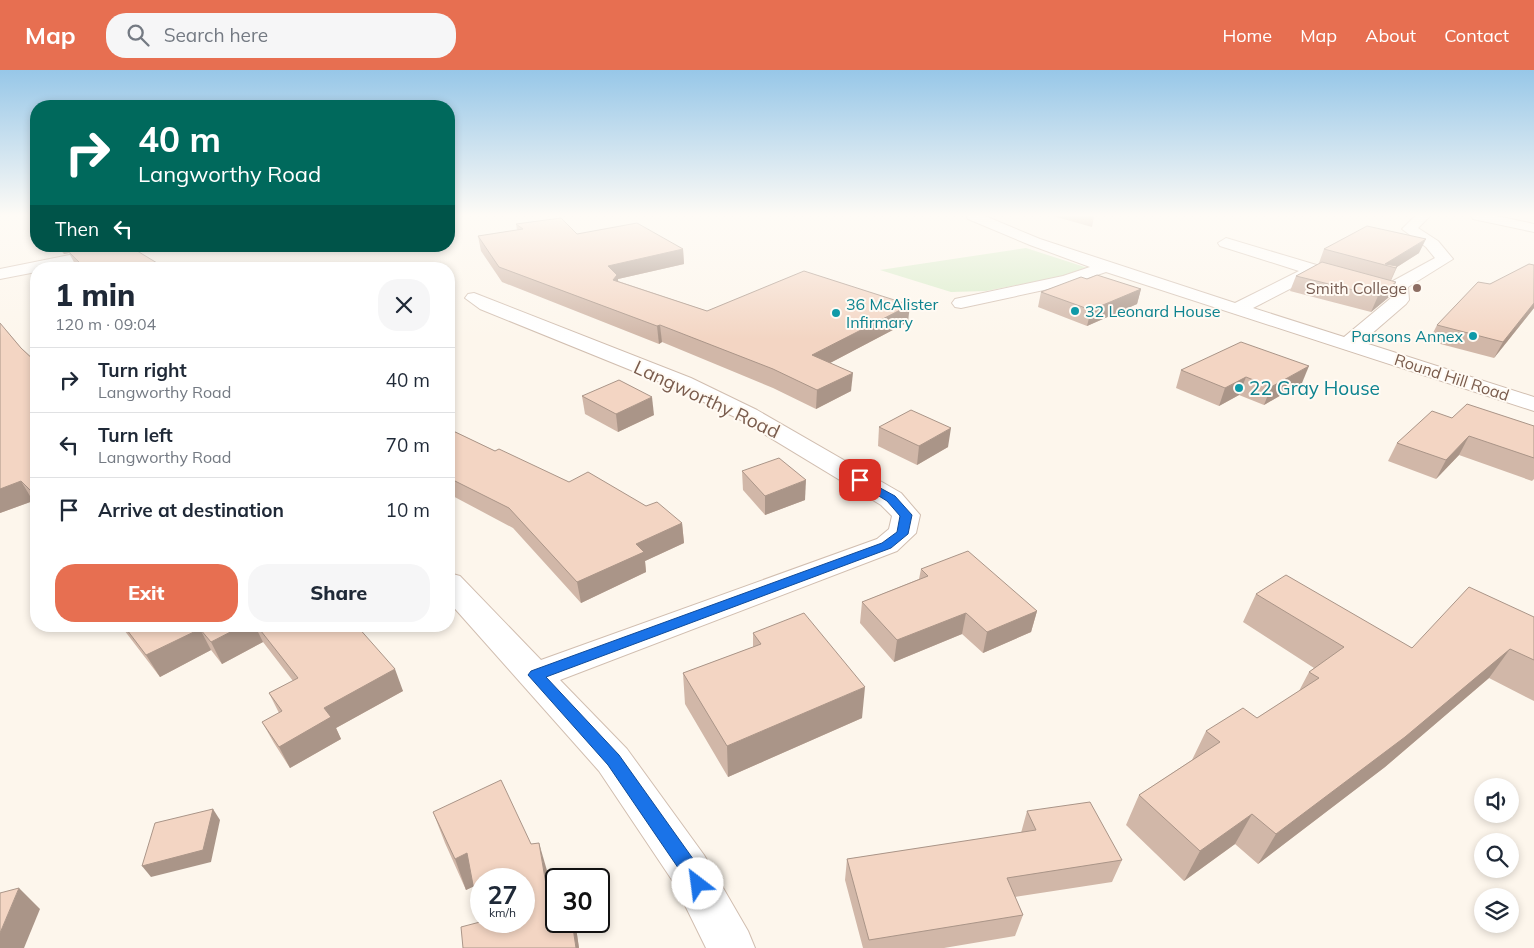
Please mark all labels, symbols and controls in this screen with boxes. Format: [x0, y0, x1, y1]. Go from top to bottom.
search box [106, 13, 456, 58]
text: Map [25, 20, 76, 50]
icon: search [124, 21, 152, 49]
text: Search here [164, 23, 268, 47]
text: Home [1222, 24, 1272, 47]
text: Map [1300, 24, 1337, 47]
text: About [1365, 24, 1416, 47]
text: Contact [1444, 24, 1509, 47]
text: 40 m [138, 117, 221, 161]
icon: right [55, 120, 120, 185]
text: Langworthy Road [138, 160, 321, 188]
icon: left [109, 215, 137, 243]
text: Then [55, 217, 99, 241]
text: 1 min [55, 276, 135, 314]
place label: Smith College [1306, 278, 1407, 298]
button: close [378, 279, 430, 331]
marker: Smith College [1411, 282, 1423, 294]
place label: 36 McAlister Infirmary [846, 294, 938, 332]
place label: 32 Leonard House [1085, 301, 1221, 321]
marker: 32 Leonard House [1069, 305, 1081, 317]
marker: 36 McAlister Infirmary [830, 307, 842, 319]
text: 120 m · 09:04 [55, 314, 156, 334]
place label: Parsons Annex [1351, 326, 1463, 346]
marker: Parsons Annex [1467, 330, 1479, 342]
street label: Round Hill Road [1392, 349, 1512, 405]
street label: Langworthy Road [630, 355, 784, 443]
text: Turn right [98, 358, 187, 382]
icon: right [55, 366, 83, 394]
text: 40 m [386, 368, 430, 392]
place label: 22 Gray House [1249, 376, 1380, 400]
text: Langworthy Road [98, 382, 231, 402]
marker: 22 Gray House [1233, 382, 1245, 394]
text: Turn left [98, 423, 173, 447]
icon: left [55, 431, 83, 459]
text: 70 m [386, 433, 430, 457]
text: Langworthy Road [98, 447, 231, 467]
pin [839, 459, 881, 501]
icon: arrive [846, 466, 874, 494]
icon: arrive [55, 496, 83, 524]
text: Arrive at destination [98, 498, 284, 522]
text: 10 m [386, 498, 430, 522]
button: Exit [55, 564, 238, 622]
button: Share [248, 564, 430, 622]
map controls [1474, 778, 1519, 933]
button: sound [1474, 778, 1519, 823]
button: search [1474, 833, 1519, 878]
position arrow [671, 857, 723, 909]
speed limit sign: 30 [545, 868, 610, 933]
text: 27 [487, 879, 518, 910]
button: layers [1474, 888, 1519, 933]
text: km/h [489, 905, 516, 920]

